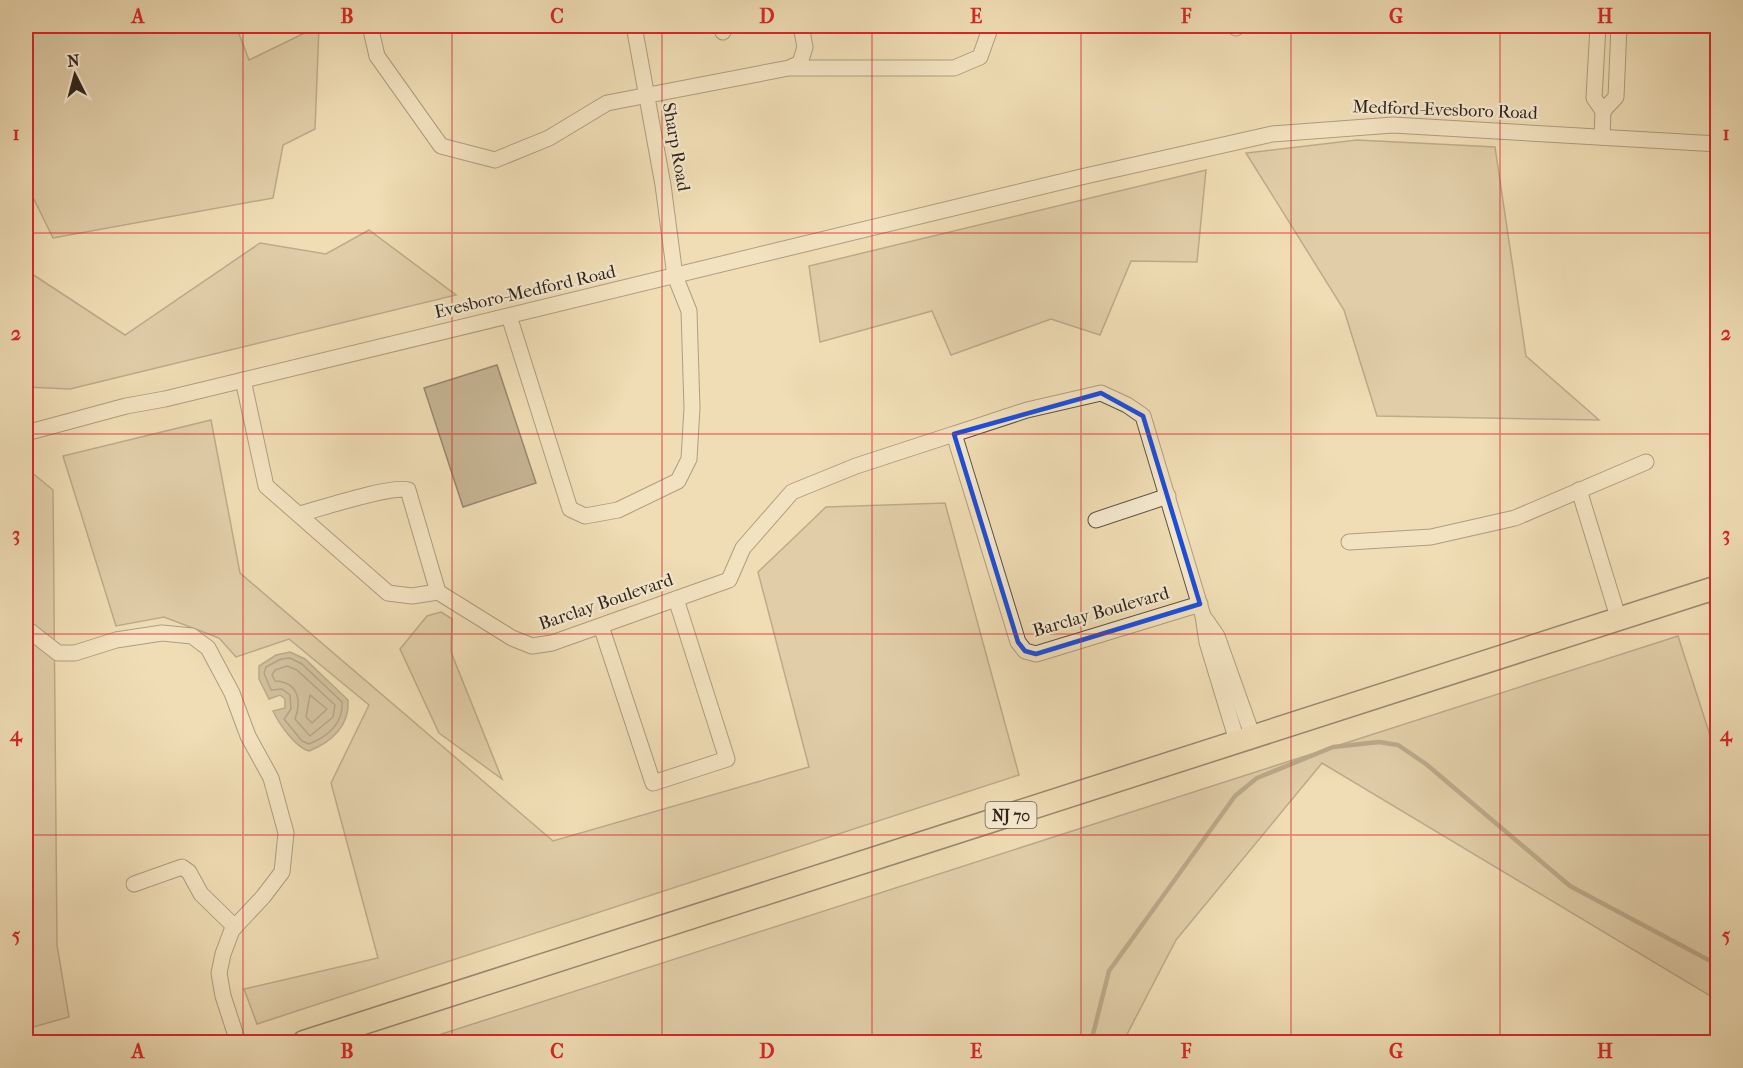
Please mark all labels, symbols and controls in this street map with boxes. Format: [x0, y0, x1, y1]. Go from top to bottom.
text: A [130, 5, 146, 28]
text: B [340, 5, 354, 28]
text: C [550, 5, 564, 28]
text: D [759, 5, 775, 28]
text: E [970, 5, 982, 28]
text: F [1180, 5, 1192, 28]
text: G [1389, 5, 1403, 28]
text: H [1597, 5, 1613, 28]
north arrow [45, 45, 105, 105]
text: N [66, 50, 81, 71]
street label: Medford-Evesboro Road [1352, 96, 1538, 124]
street label: Sharp Road [658, 101, 694, 193]
text: 1 [12, 122, 20, 145]
text: 1 [1722, 122, 1730, 145]
street label: Evesboro-Medford Road [432, 261, 618, 323]
text: 2 [11, 322, 21, 345]
text: 2 [1721, 322, 1731, 345]
text: 3 [12, 523, 20, 546]
text: 3 [1722, 523, 1730, 546]
street label: Barclay Boulevard [536, 569, 676, 635]
street label: Barclay Boulevard [1030, 582, 1172, 641]
text: 4 [9, 723, 23, 747]
text: 4 [1719, 723, 1733, 747]
road number: NJ 70 [986, 802, 1036, 828]
text: 5 [12, 924, 21, 947]
text: 5 [1722, 924, 1731, 947]
text: A [130, 1040, 146, 1063]
text: B [340, 1040, 354, 1063]
text: C [550, 1040, 564, 1063]
text: D [759, 1040, 775, 1063]
text: E [970, 1040, 982, 1063]
text: F [1180, 1040, 1192, 1063]
text: G [1389, 1040, 1403, 1063]
text: H [1597, 1040, 1613, 1063]

